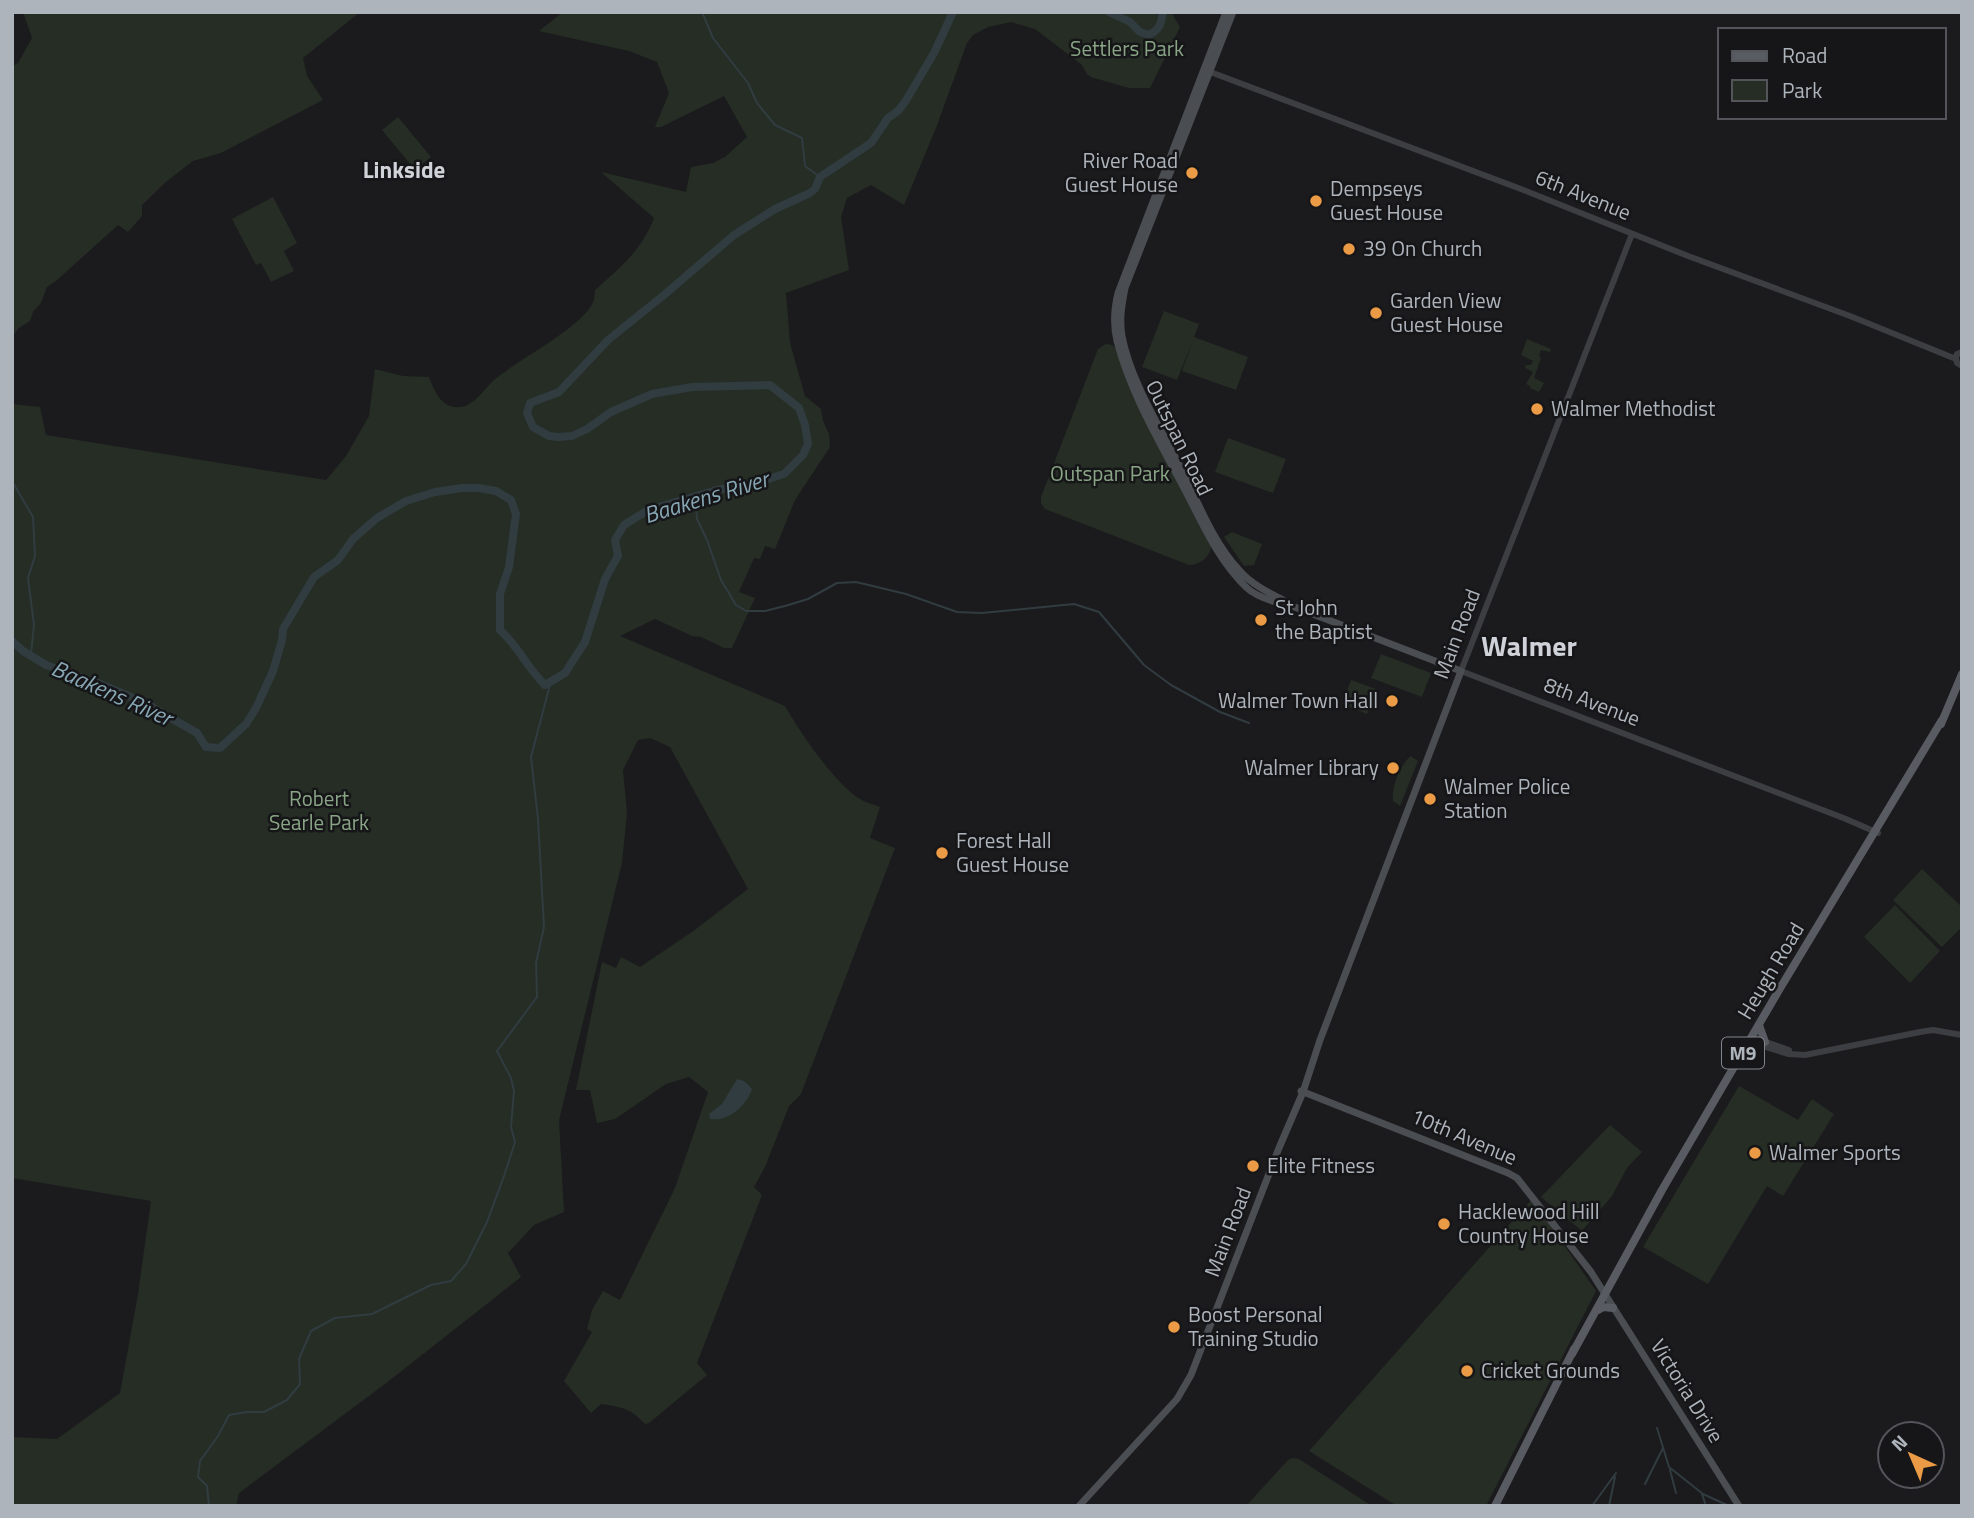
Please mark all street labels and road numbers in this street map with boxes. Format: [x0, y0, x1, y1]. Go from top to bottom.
street label: 6th Avenue [1531, 160, 1636, 228]
street label: Outspan Road [1138, 374, 1222, 501]
street label: Main Road [1424, 584, 1488, 683]
street label: 8th Avenue [1540, 668, 1645, 734]
street label: Heugh Road [1729, 916, 1812, 1025]
road number: M9 [1722, 1037, 1764, 1068]
street label: 10th Avenue [1406, 1099, 1522, 1173]
street label: Main Road [1195, 1182, 1259, 1281]
street label: Victoria Drive [1643, 1332, 1733, 1449]

